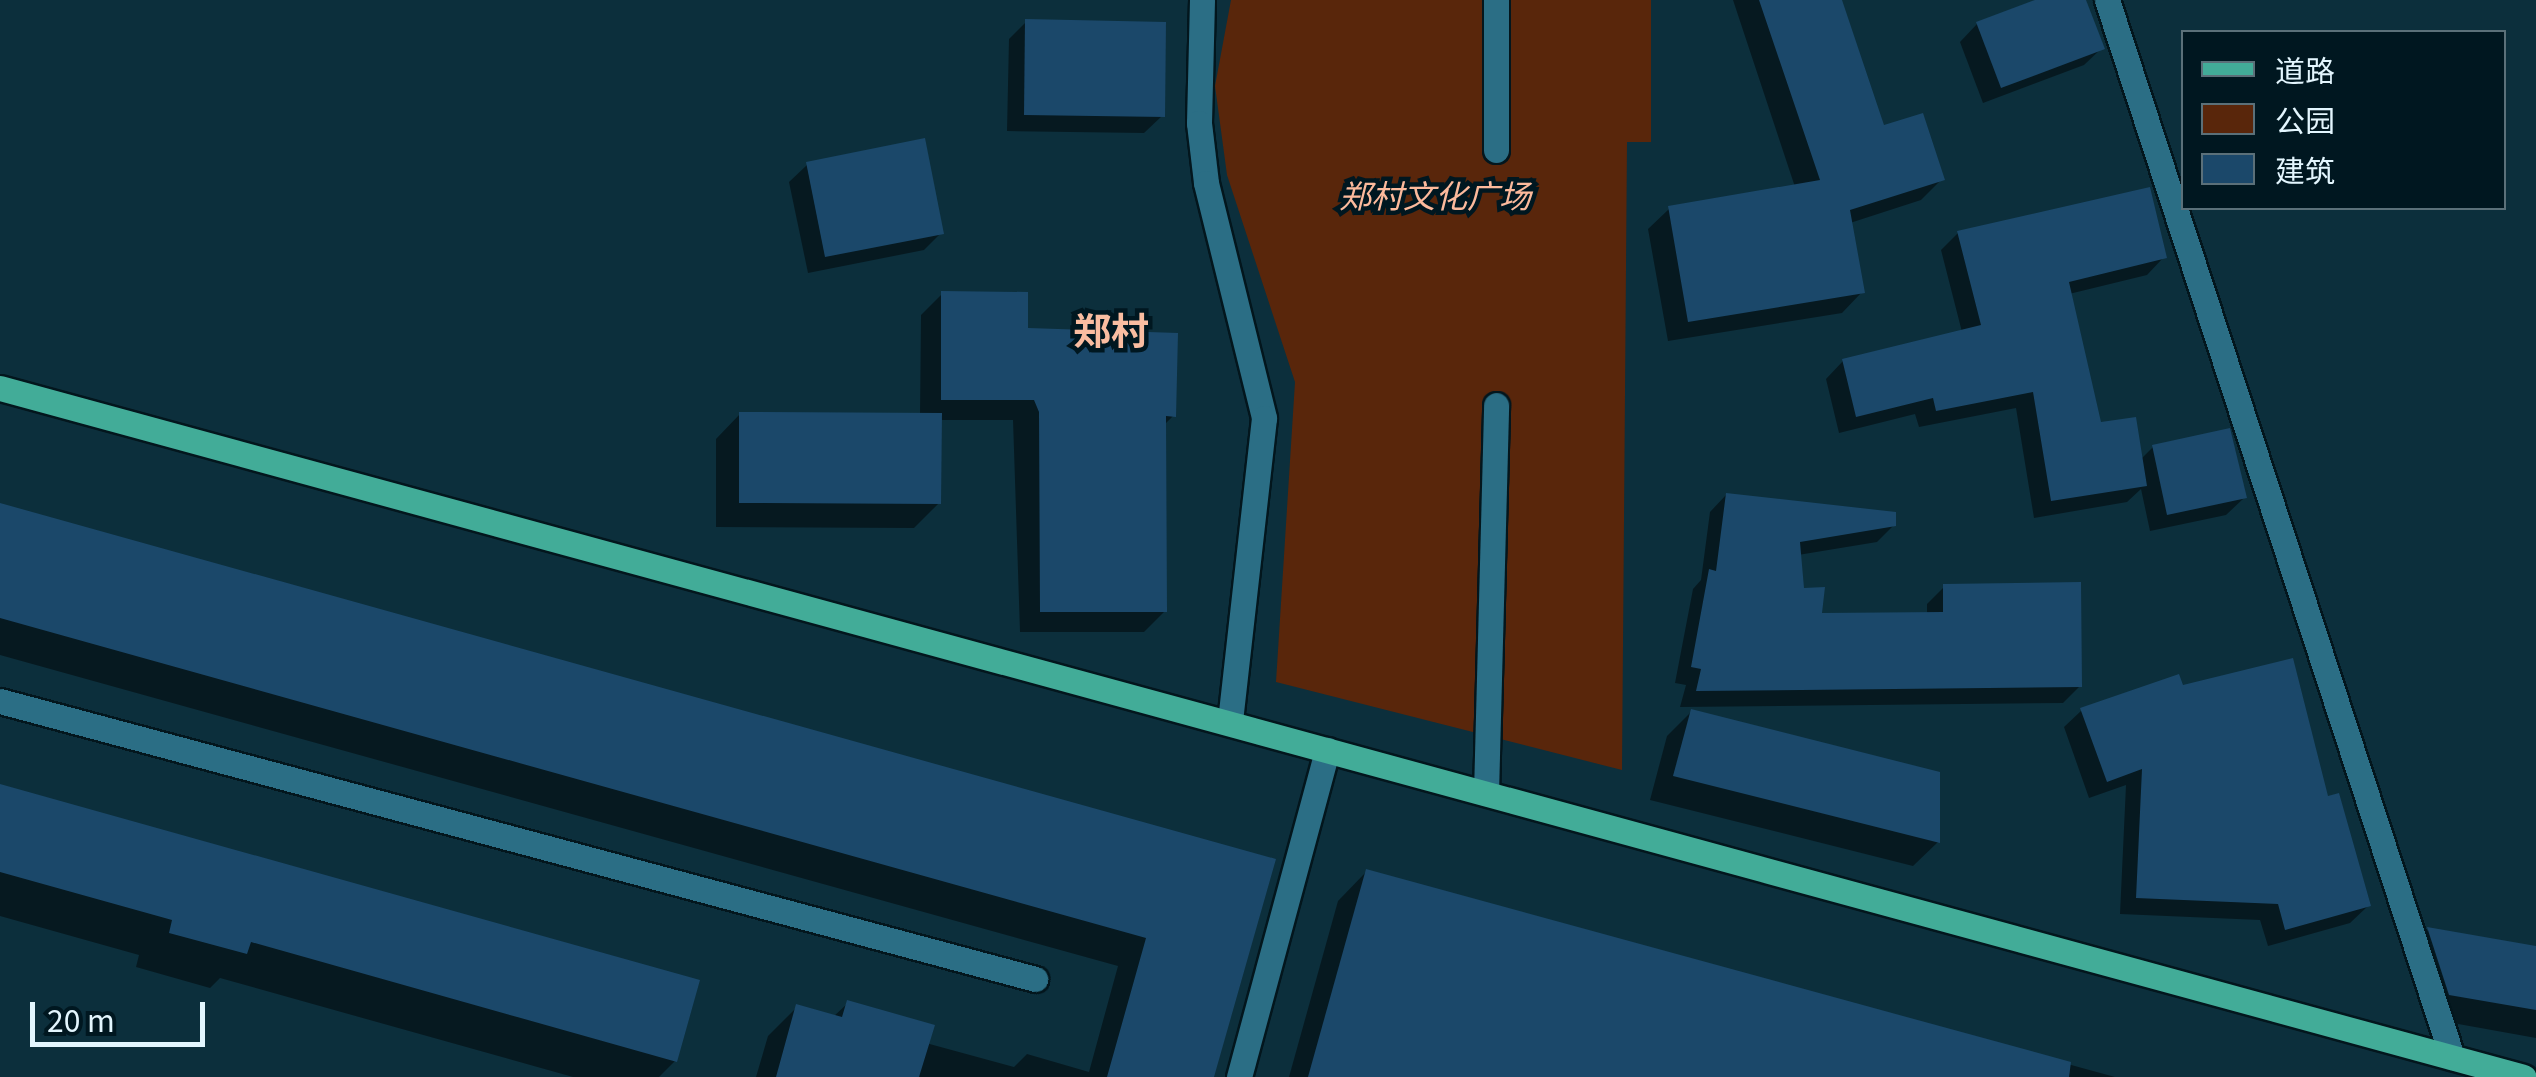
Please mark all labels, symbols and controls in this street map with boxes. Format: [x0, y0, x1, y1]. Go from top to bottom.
legend [2181, 30, 2506, 210]
text: 道路 [2275, 47, 2335, 91]
text: 公园 [2275, 97, 2335, 141]
text: 建筑 [2275, 147, 2335, 191]
park label: 郑村文化广场 [1339, 175, 1531, 213]
district label: 郑村 [1073, 306, 1149, 352]
scale bar [35, 982, 210, 1044]
text: 20 m [47, 997, 115, 1041]

